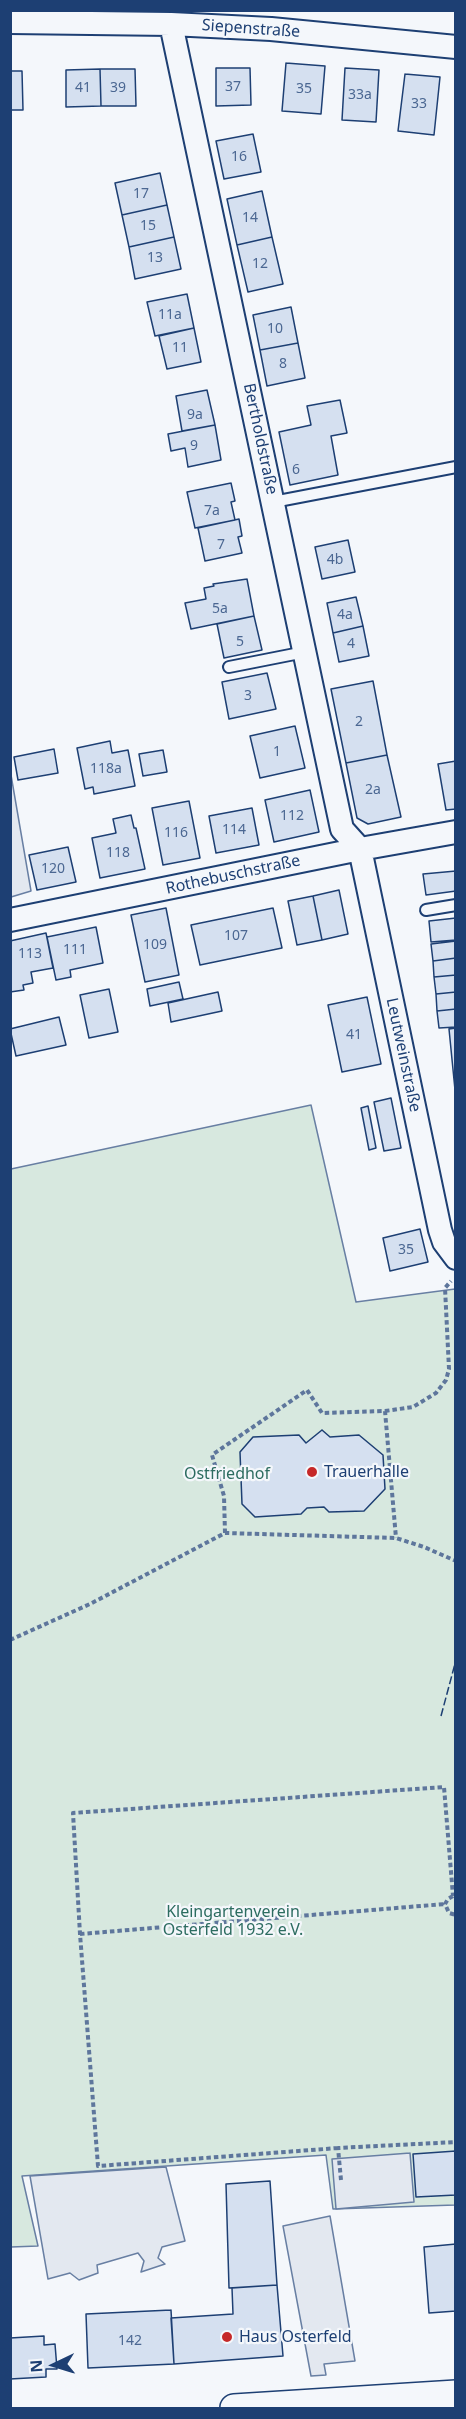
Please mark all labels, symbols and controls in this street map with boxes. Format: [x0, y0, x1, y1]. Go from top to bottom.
street label: Siepenstraße [201, 16, 301, 42]
house number: 37 [225, 79, 241, 95]
house number: 41 [75, 80, 91, 96]
house number: 39 [110, 80, 126, 96]
house number: 35 [296, 81, 312, 97]
house number: 33a [348, 87, 372, 103]
house number: 33 [411, 96, 427, 112]
house number: 16 [231, 149, 247, 165]
house number: 17 [133, 186, 149, 202]
house number: 14 [242, 210, 258, 226]
house number: 15 [140, 218, 156, 234]
house number: 13 [147, 250, 163, 266]
house number: 12 [252, 256, 268, 272]
house number: 11a [158, 307, 182, 323]
house number: 10 [267, 321, 283, 337]
house number: 11 [172, 340, 188, 356]
house number: 8 [279, 356, 287, 372]
street label: Bertholdstraße [239, 382, 281, 496]
house number: 9a [187, 407, 203, 423]
house number: 9 [190, 438, 198, 454]
house number: 6 [292, 462, 300, 478]
house number: 7a [204, 503, 220, 519]
house number: 7 [217, 537, 225, 553]
house number: 4b [327, 552, 343, 568]
house number: 5a [212, 601, 228, 617]
house number: 4a [337, 607, 353, 623]
house number: 5 [236, 634, 244, 650]
house number: 4 [347, 636, 355, 652]
house number: 3 [244, 688, 252, 704]
house number: 2 [355, 714, 363, 730]
house number: 1 [273, 744, 281, 760]
house number: 118a [90, 761, 122, 777]
house number: 2a [365, 782, 381, 798]
house number: 112 [280, 808, 304, 824]
house number: 114 [222, 822, 246, 838]
house number: 116 [164, 825, 188, 841]
house number: 118 [106, 845, 130, 861]
street label: Rothebuschstraße [164, 851, 302, 899]
house number: 120 [41, 861, 65, 877]
house number: 107 [224, 928, 248, 944]
house number: 109 [143, 937, 167, 953]
house number: 111 [63, 942, 87, 958]
house number: 113 [18, 946, 42, 962]
street label: Leutweinstraße [381, 996, 425, 1114]
house number: 41 [346, 1027, 362, 1043]
house number: 35 [398, 1242, 414, 1258]
place label: Trauerhalle [324, 1462, 409, 1482]
park label: Ostfriedhof [184, 1464, 270, 1484]
marker: Trauerhalle [305, 1465, 319, 1479]
park label: Kleingartenverein Osterfeld 1932 e.V. [163, 1902, 303, 1940]
place label: Haus Osterfeld [239, 2327, 352, 2347]
marker: Haus Osterfeld [220, 2330, 234, 2344]
house number: 142 [118, 2333, 142, 2349]
north arrow [24, 2335, 84, 2395]
text: N [25, 2359, 47, 2374]

